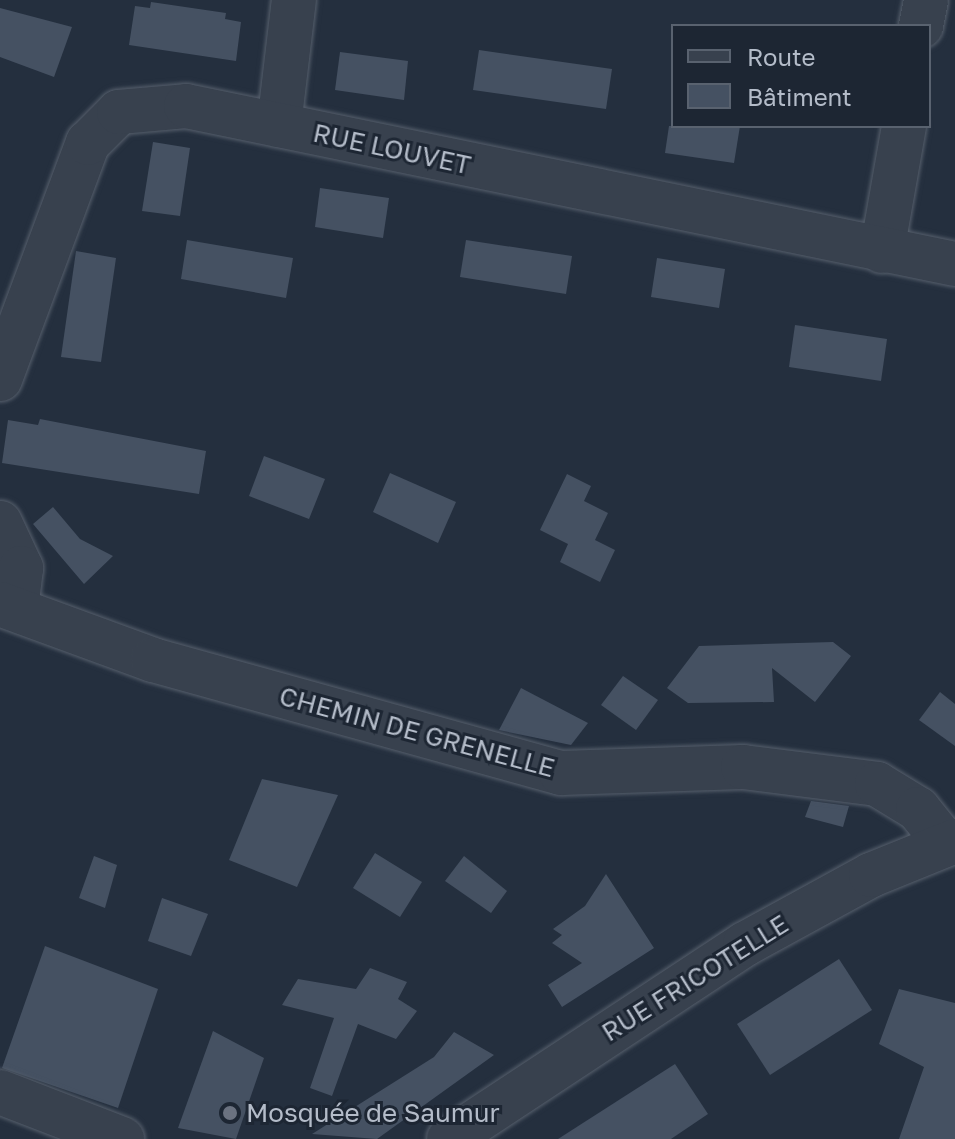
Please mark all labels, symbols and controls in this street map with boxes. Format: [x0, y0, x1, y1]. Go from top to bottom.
legend [671, 24, 931, 128]
text: Route [747, 42, 816, 71]
text: Bâtiment [747, 82, 852, 111]
street label: RUE LOUVET [310, 117, 474, 181]
street label: CHEMIN DE GRENELLE [276, 680, 558, 784]
street label: RUE FRICOTELLE [596, 908, 794, 1048]
place label: Mosquée de Saumur [246, 1097, 500, 1129]
marker: Mosquée de Saumur [221, 1104, 239, 1122]

